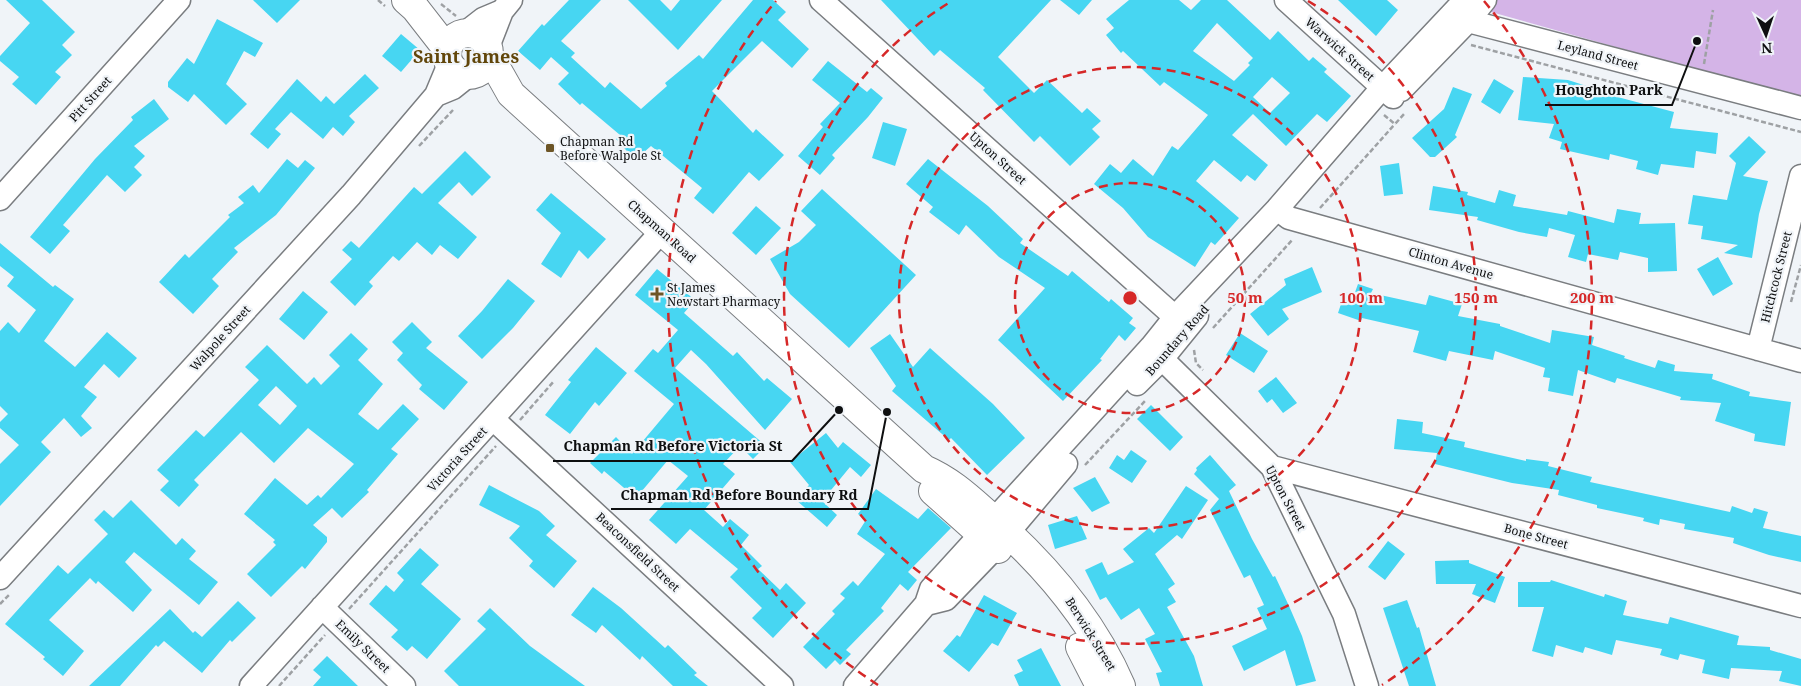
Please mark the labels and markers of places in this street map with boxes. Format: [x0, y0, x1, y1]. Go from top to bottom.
callout: Houghton Park [1545, 76, 1672, 105]
place label: Chapman Rd Before Walpole St [560, 133, 661, 164]
marker: Chapman Rd Before Walpole St [544, 142, 556, 154]
place label: St James Newstart Pharmacy [667, 279, 781, 310]
marker: St James Newstart Pharmacy [651, 288, 663, 300]
centre of rings [1121, 289, 1139, 307]
callout: Chapman Rd Before Victoria St [553, 432, 792, 461]
callout: Chapman Rd Before Boundary Rd [611, 480, 868, 509]

